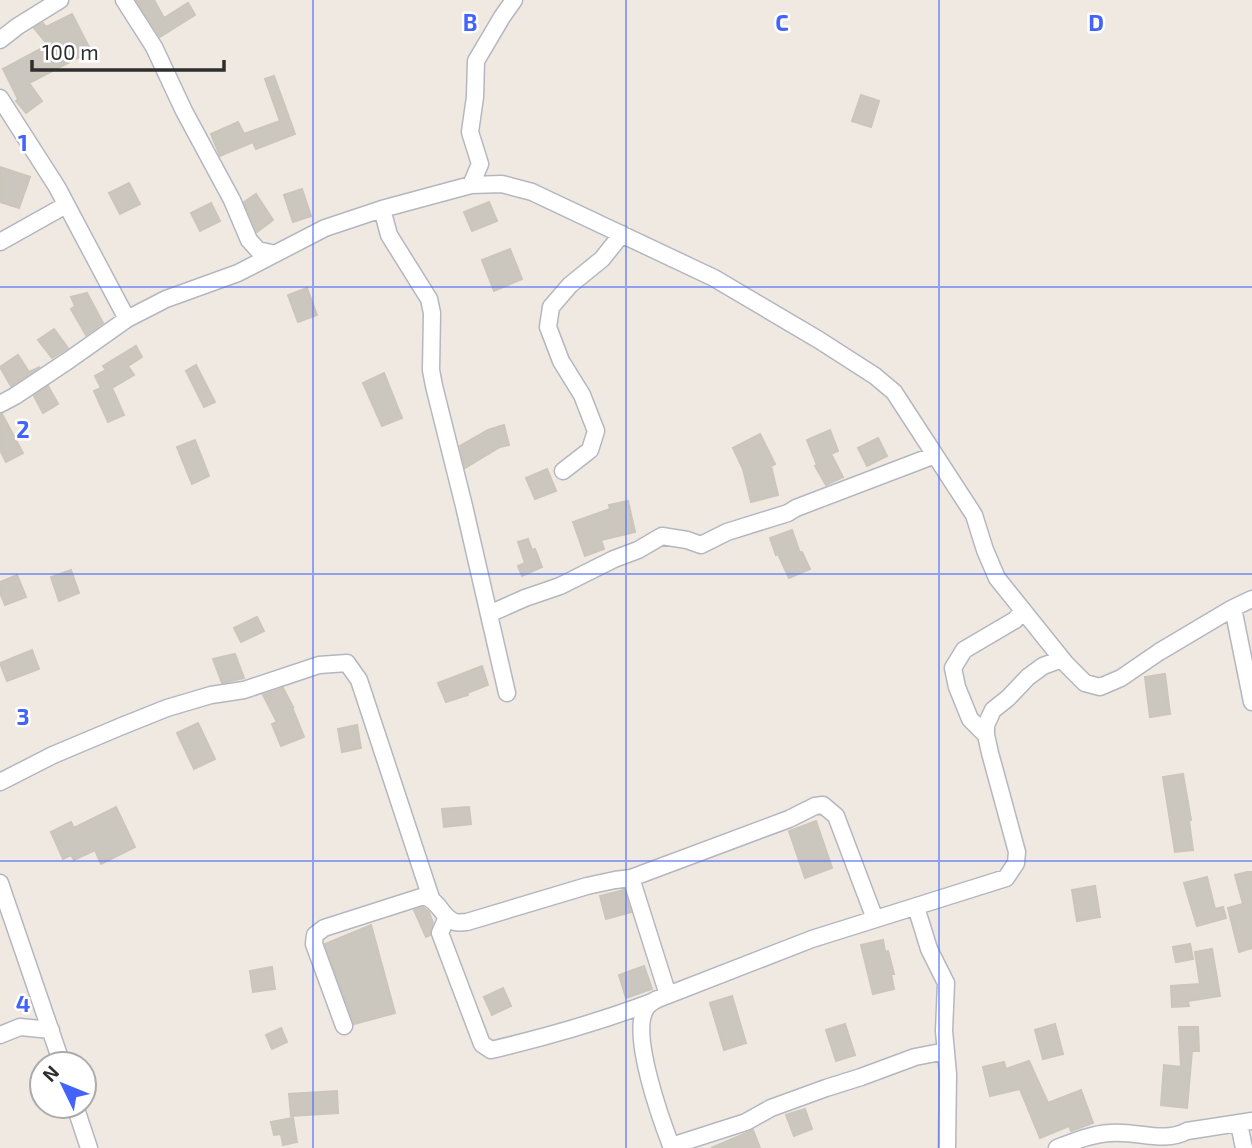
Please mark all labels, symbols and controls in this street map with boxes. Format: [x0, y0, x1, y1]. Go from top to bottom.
text: B [463, 8, 477, 36]
text: C [775, 8, 789, 36]
text: D [1088, 8, 1104, 36]
scale bar [32, 28, 224, 72]
text: 100 m [42, 39, 99, 64]
text: 1 [18, 128, 28, 156]
text: 2 [16, 415, 30, 443]
text: 3 [16, 702, 30, 730]
text: 4 [16, 989, 30, 1017]
north arrow [28, 1050, 98, 1120]
text: N [37, 1060, 63, 1086]

